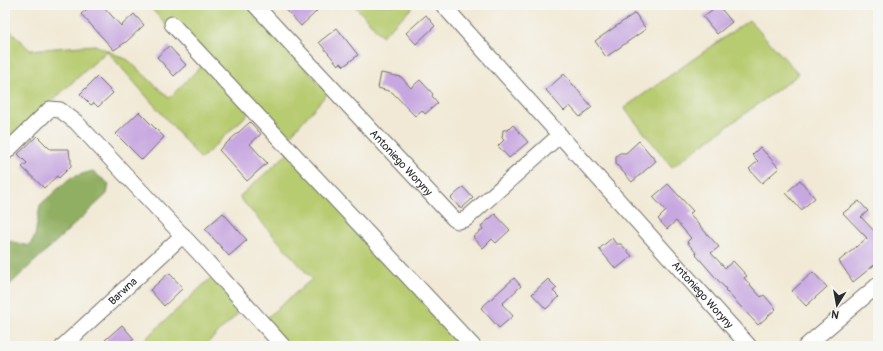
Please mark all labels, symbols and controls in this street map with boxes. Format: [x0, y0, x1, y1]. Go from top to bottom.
street label: Antoniego Woryny [367, 127, 435, 199]
street label: Antoniego Woryny [669, 259, 736, 331]
street label: Barwna [106, 275, 140, 308]
north arrow [817, 285, 857, 325]
text: N [830, 307, 840, 321]

